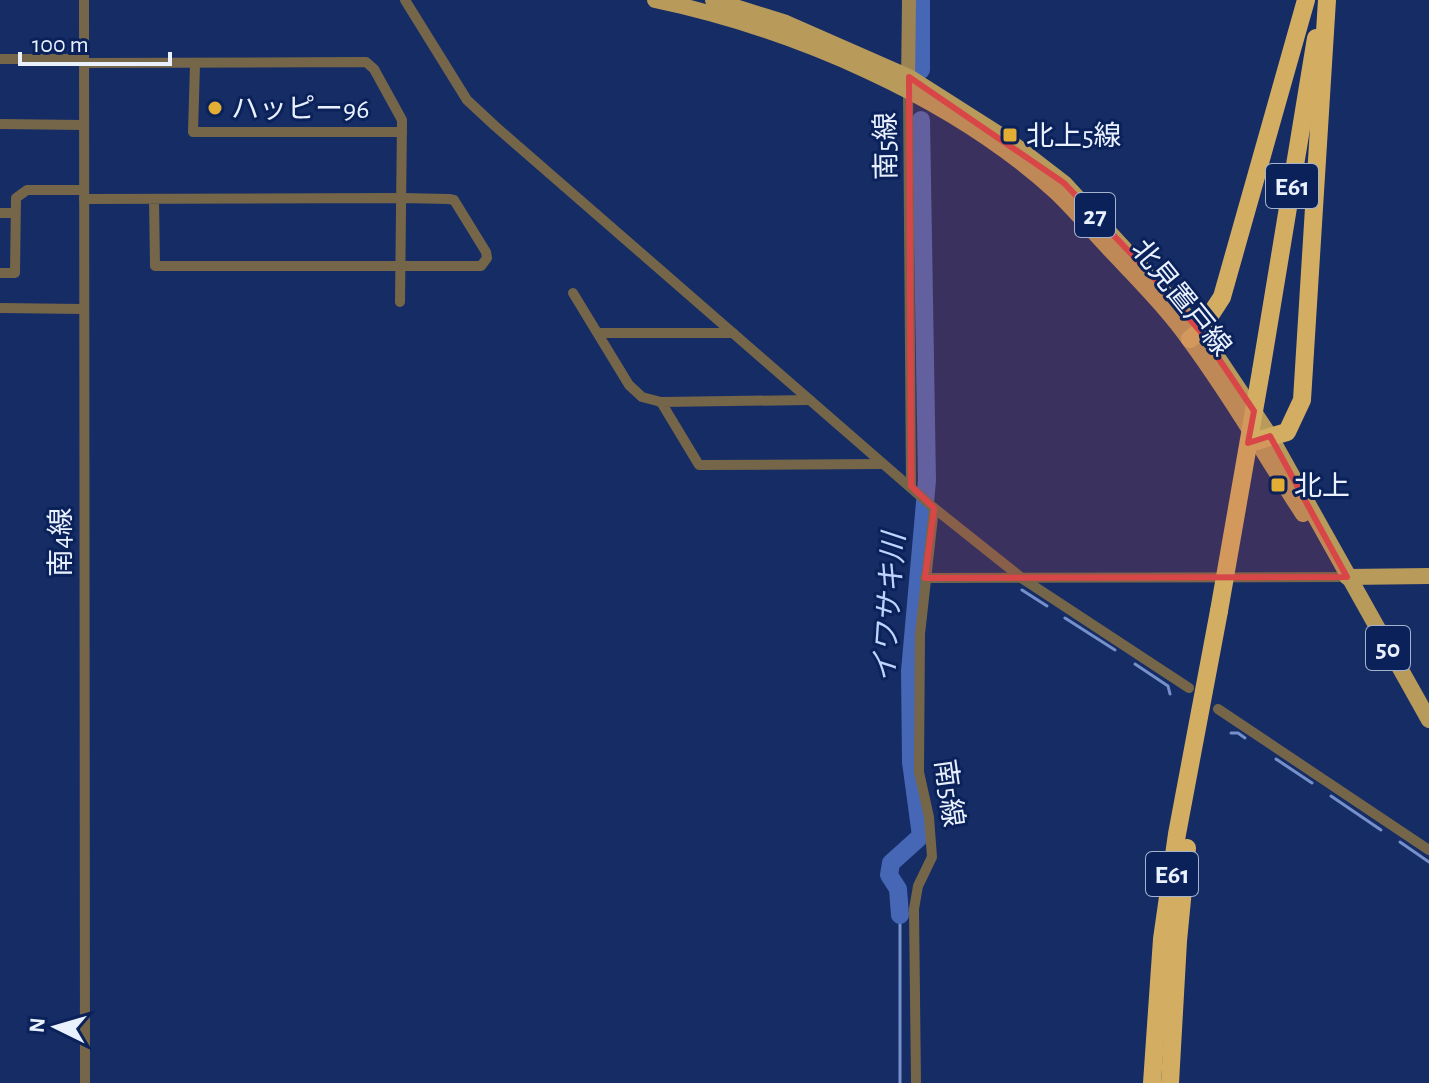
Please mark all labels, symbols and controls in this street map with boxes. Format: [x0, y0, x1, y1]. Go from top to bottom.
scale bar [20, 16, 170, 66]
text: 100 m [32, 33, 89, 57]
place label: ハッピー96 [231, 95, 369, 124]
marker: ハッピー96 [206, 99, 224, 117]
street label: 南5線 [870, 112, 902, 180]
place label: 北上5線 [1026, 121, 1122, 151]
marker: 北上5線 [1001, 126, 1019, 144]
road number: E61 [1266, 164, 1318, 208]
road number: 27 [1075, 193, 1115, 237]
street label: 北見置戸線 [1126, 234, 1237, 361]
place label: 北上 [1294, 472, 1350, 501]
marker: 北上 [1269, 476, 1287, 494]
street label: 南4線 [46, 507, 76, 577]
water label: イワサキ川 [870, 529, 910, 684]
road number: 50 [1366, 626, 1410, 670]
street label: 南5線 [929, 758, 969, 829]
road number: E61 [1146, 852, 1198, 896]
north arrow [16, 987, 96, 1067]
text: N [25, 1017, 49, 1034]

